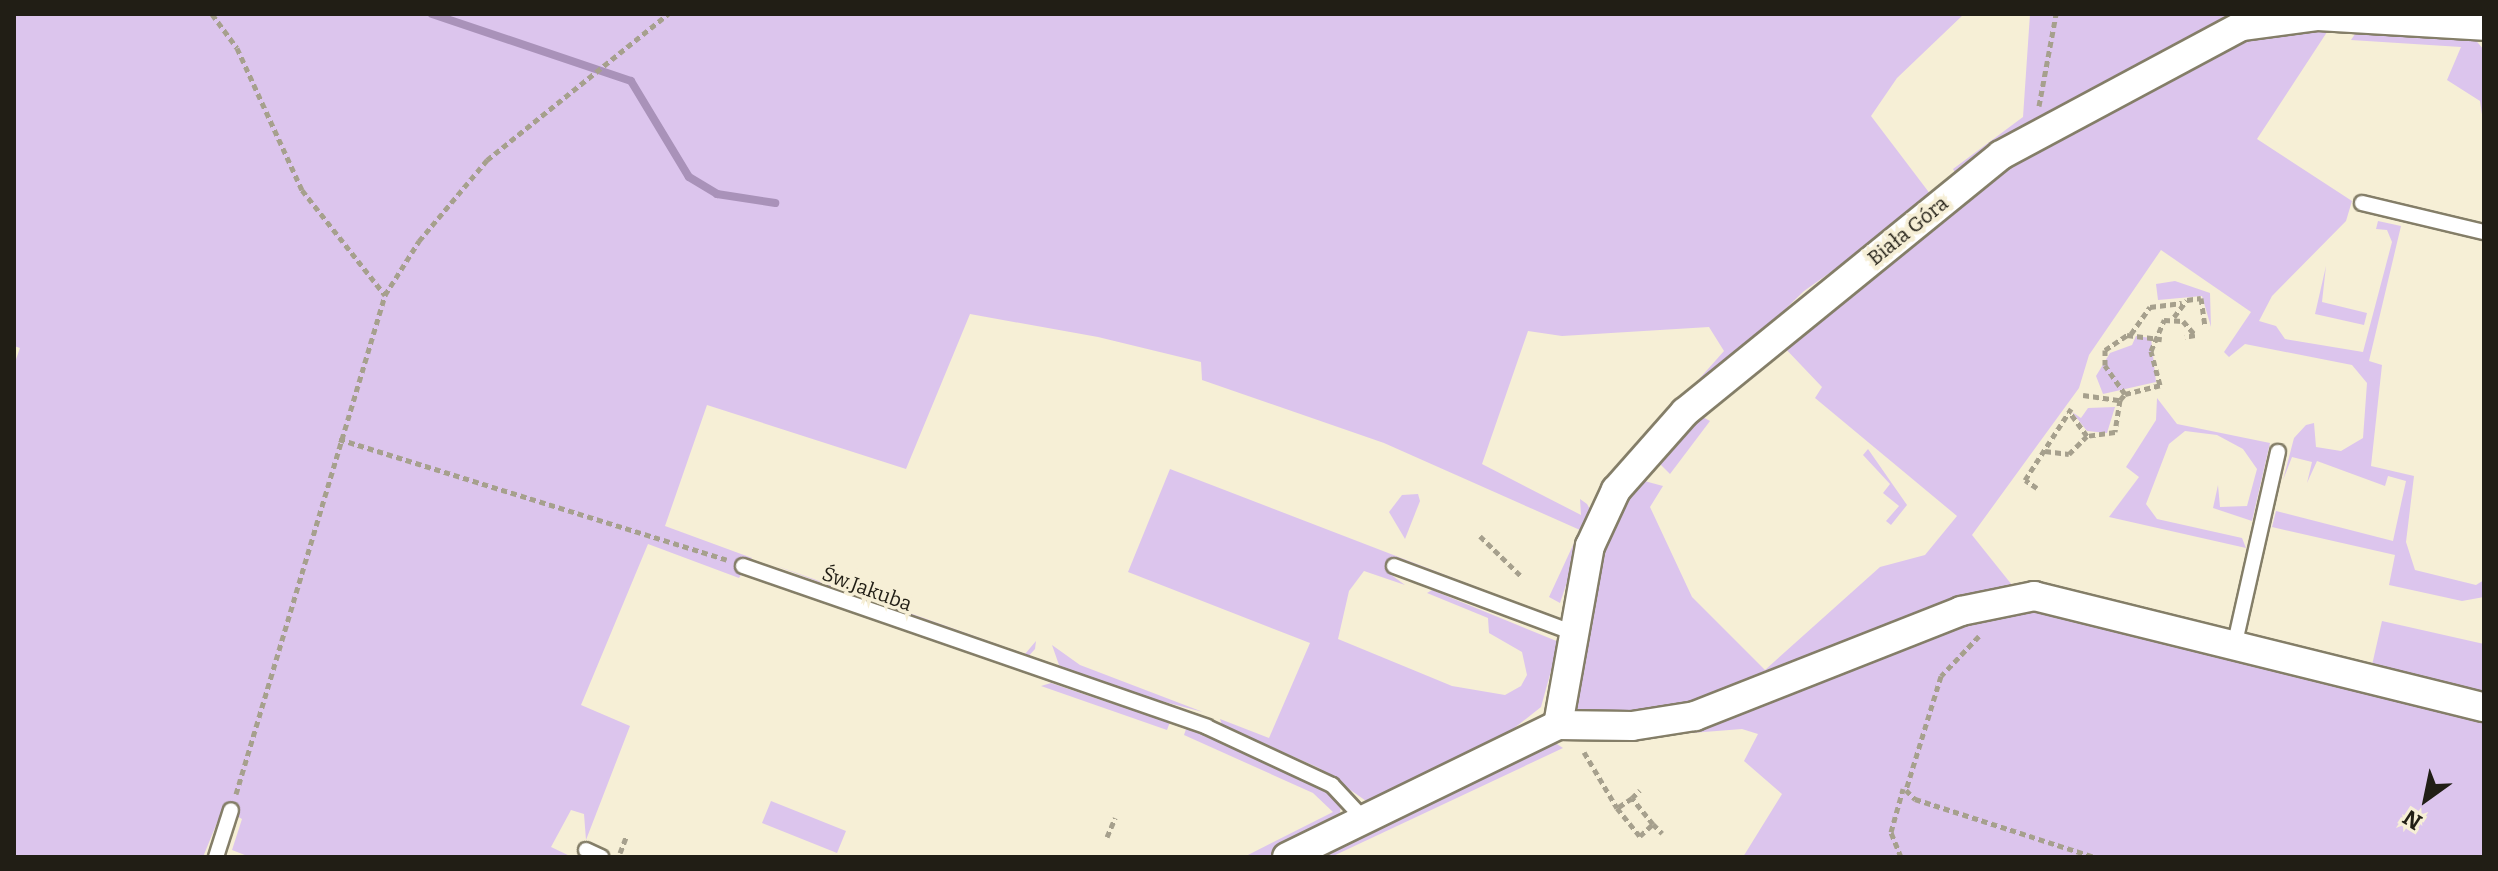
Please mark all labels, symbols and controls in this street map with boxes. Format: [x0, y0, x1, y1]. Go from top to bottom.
street label: Biała Góra [1863, 191, 1953, 271]
street label: Św.Jakuba [819, 562, 915, 616]
north arrow [2386, 759, 2466, 839]
text: N [2398, 804, 2427, 835]

